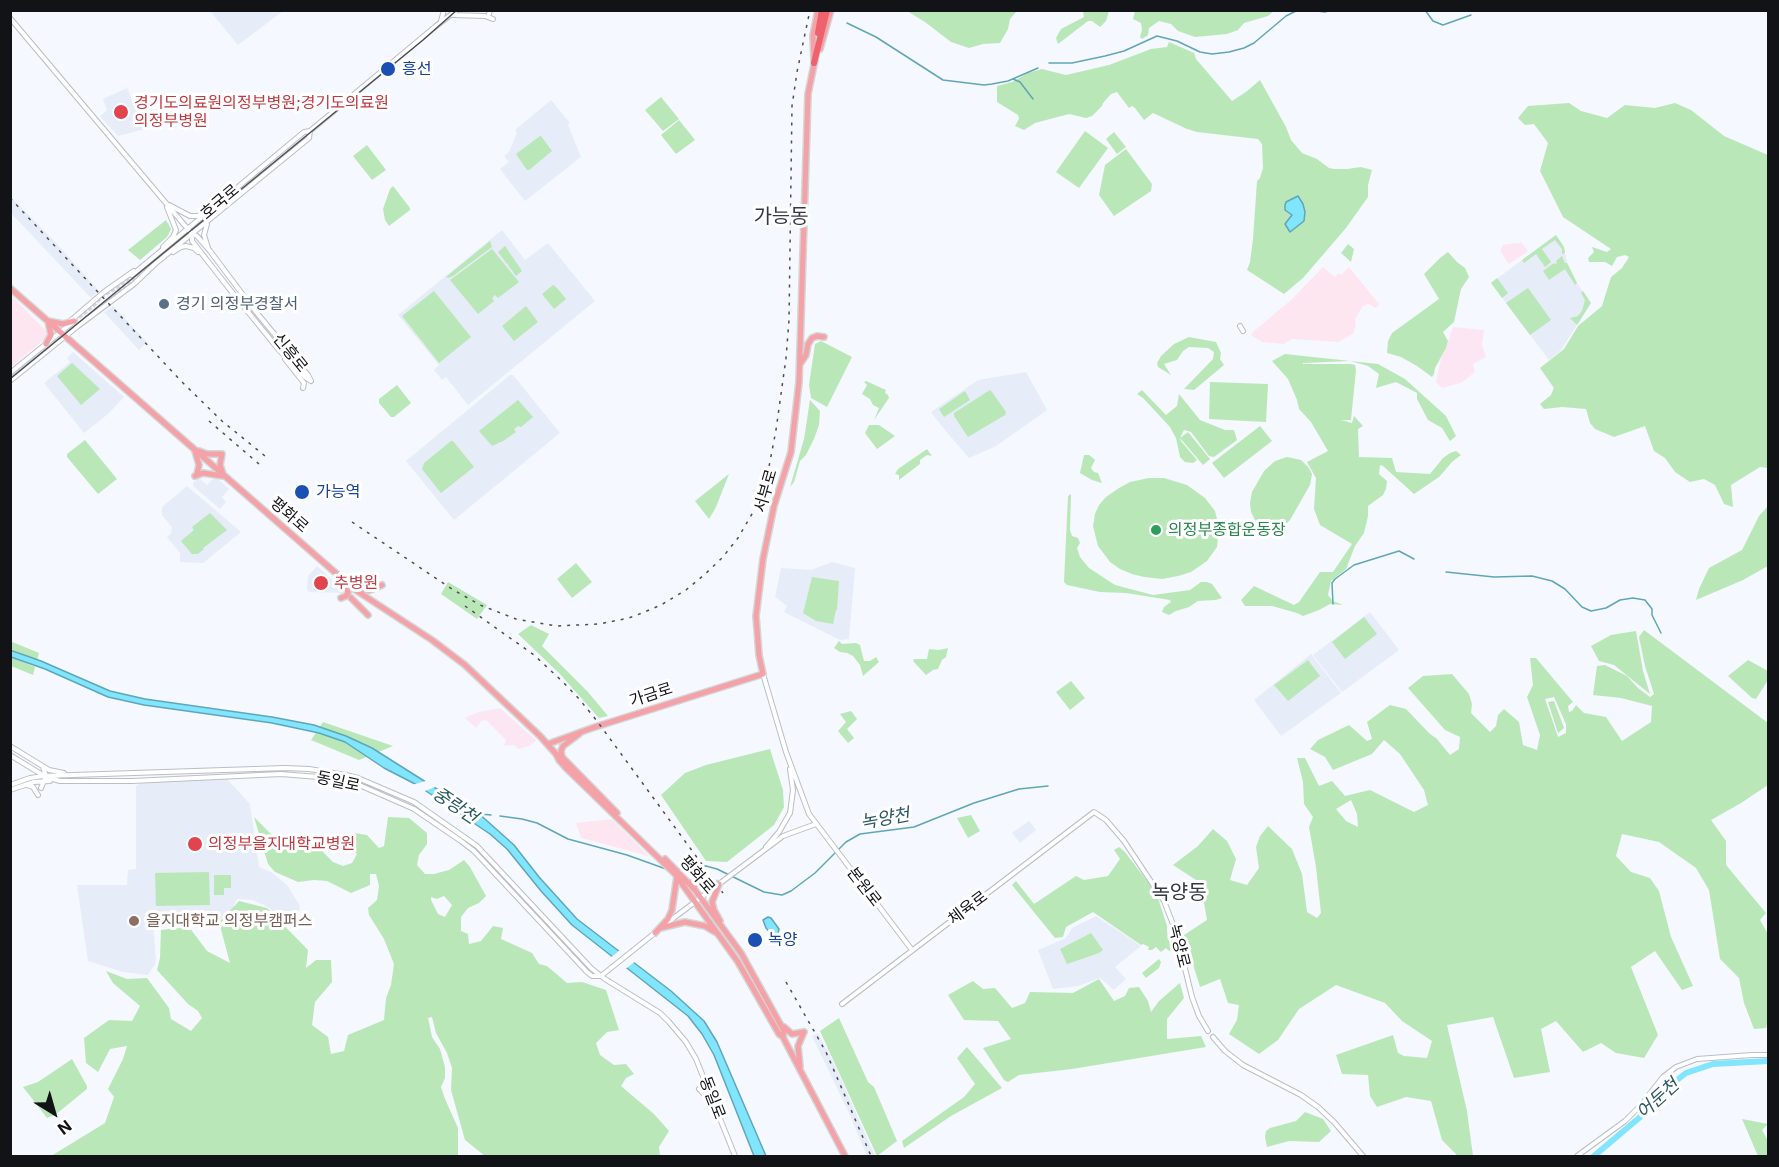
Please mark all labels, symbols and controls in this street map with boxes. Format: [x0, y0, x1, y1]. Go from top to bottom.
place label: 흥선 [402, 59, 431, 79]
marker: 흥선 [379, 60, 397, 78]
place label: 경기도의료원의정부병원;경기도의료원 의정부병원 [134, 93, 389, 131]
marker: 경기도의료원의정부병원;경기도의료원 의정부병원 [112, 103, 130, 121]
street label: 호국로 [197, 180, 243, 224]
district label: 가능동 [753, 205, 809, 229]
place label: 경기 의정부경찰서 [176, 294, 298, 314]
marker: 경기 의정부경찰서 [157, 297, 171, 311]
street label: 신흥로 [269, 330, 311, 376]
street label: 서부로 [751, 467, 781, 515]
place label: 가능역 [316, 482, 360, 502]
marker: 가능역 [293, 483, 311, 501]
street label: 평화로 [266, 493, 312, 537]
place label: 의정부종합운동장 [1168, 520, 1286, 540]
marker: 의정부종합운동장 [1149, 523, 1163, 537]
place label: 추병원 [334, 573, 378, 593]
marker: 추병원 [312, 574, 330, 592]
street label: 가금로 [627, 679, 675, 711]
street label: 동일로 [314, 768, 362, 796]
water label: 중랑천 [428, 783, 482, 829]
water label: 녹양천 [859, 804, 911, 834]
place label: 의정부을지대학교병원 [208, 834, 355, 854]
marker: 의정부을지대학교병원 [186, 835, 204, 853]
street label: 평화로 [675, 852, 719, 898]
street label: 본원로 [843, 864, 885, 910]
district label: 녹양동 [1151, 881, 1207, 905]
street label: 체육로 [945, 887, 991, 929]
place label: 을지대학교 의정부캠퍼스 [146, 911, 312, 931]
marker: 을지대학교 의정부캠퍼스 [127, 914, 141, 928]
street label: 녹양로 [1164, 922, 1194, 970]
place label: 녹양 [768, 930, 797, 950]
marker: 녹양 [746, 931, 764, 949]
street label: 동일로 [695, 1074, 729, 1122]
water label: 어둔천 [1632, 1074, 1684, 1124]
north arrow [24, 1083, 84, 1143]
text: N [54, 1116, 76, 1139]

